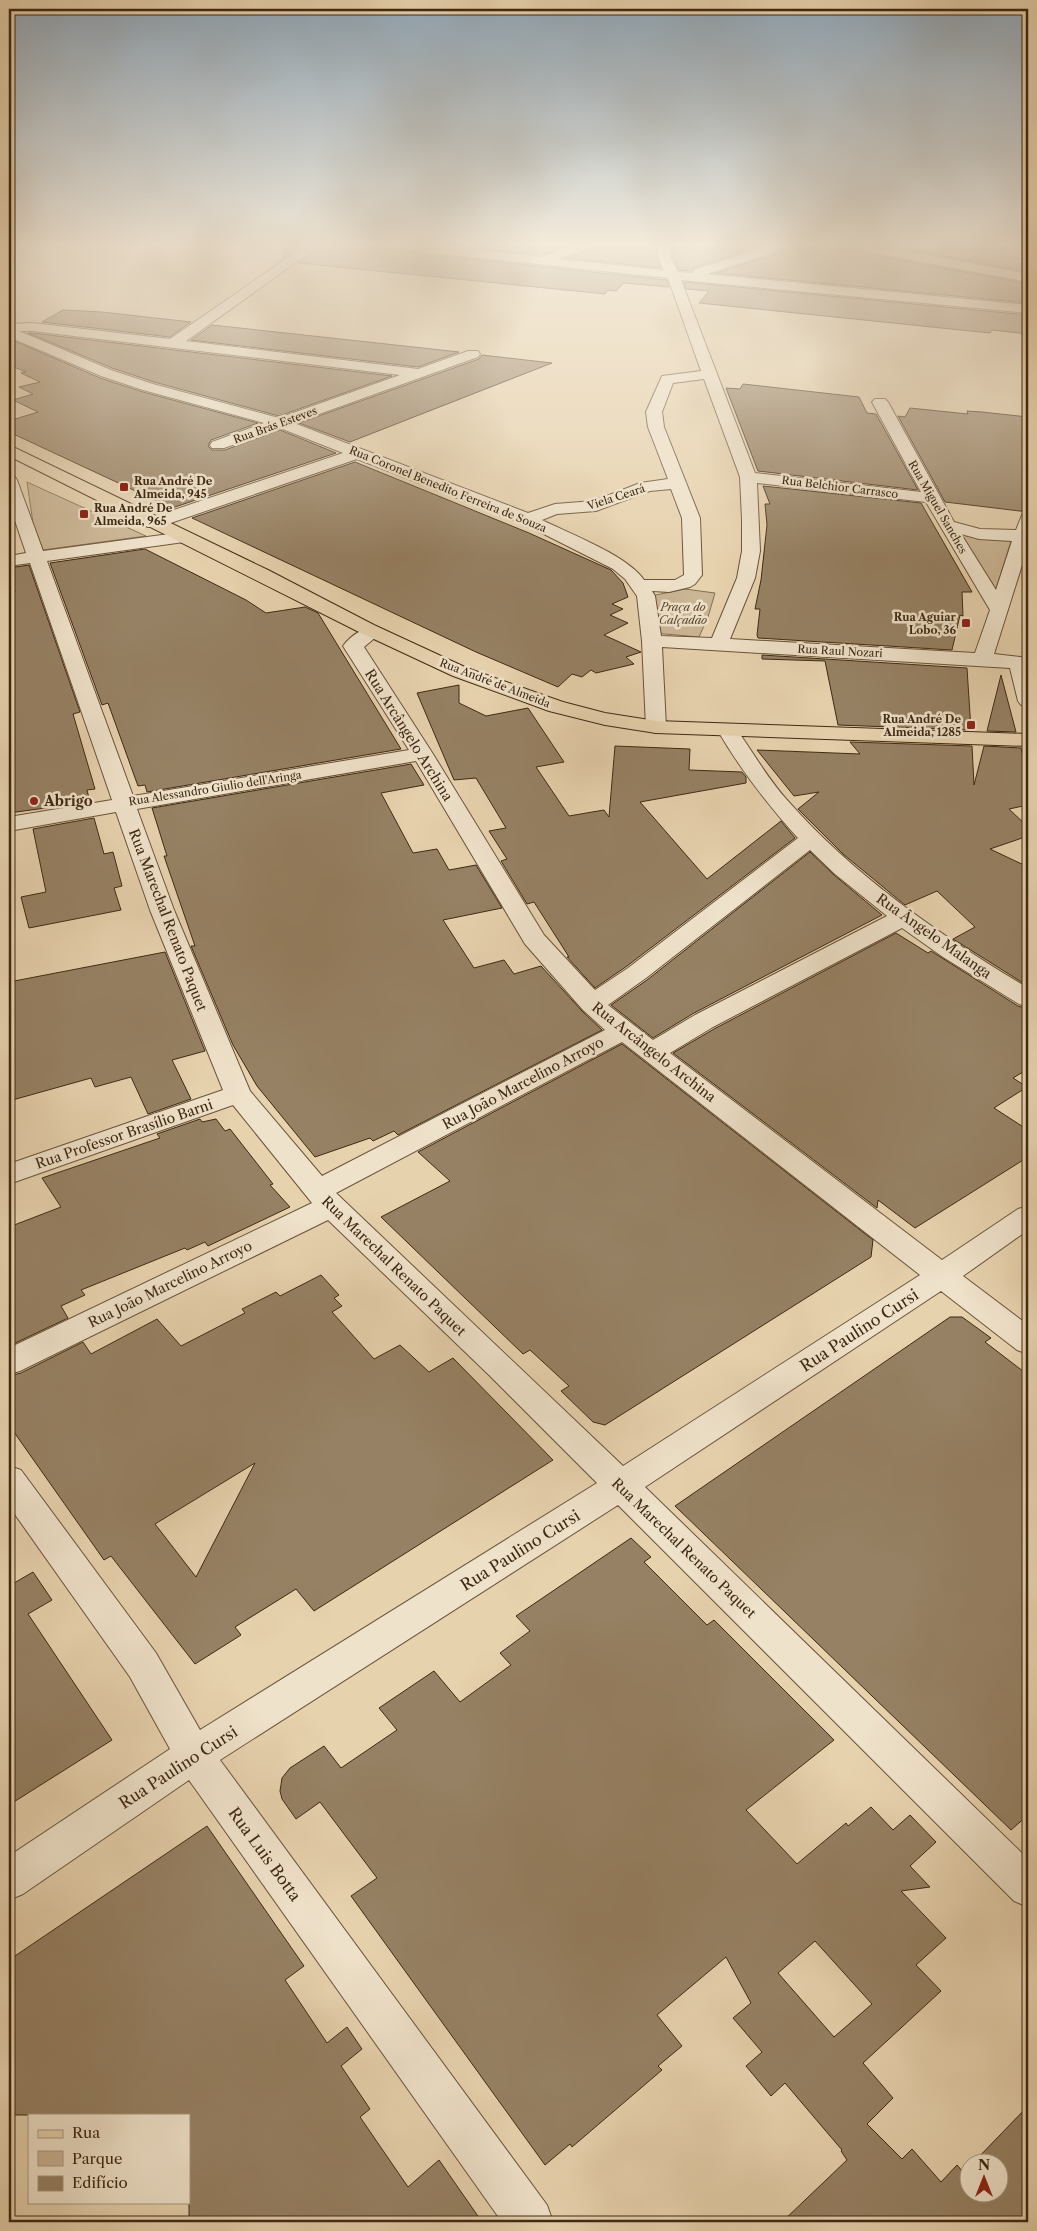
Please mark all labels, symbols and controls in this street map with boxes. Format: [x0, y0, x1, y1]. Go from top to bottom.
street label: Rua Brás Esteves [231, 403, 319, 447]
street label: Rua Coronel Benedito Ferreira de Souza [347, 443, 549, 535]
street label: Rua Miguel Sanches [906, 458, 971, 556]
street label: Rua Belchior Carrasco [781, 473, 899, 501]
place label: Rua André De Almeida, 945 [133, 474, 213, 501]
marker: Rua André De Almeida, 945 [118, 481, 130, 493]
street label: Viela Ceará [584, 481, 647, 513]
place label: Rua André De Almeida, 965 [93, 501, 173, 528]
marker: Rua André De Almeida, 965 [78, 508, 90, 520]
park label: Praça do Calçadão [659, 600, 707, 627]
place label: Rua Aguiar Lobo, 36 [894, 610, 957, 637]
marker: Rua Aguiar Lobo, 36 [960, 617, 972, 629]
street label: Rua Raul Nozari [797, 642, 884, 660]
street label: Rua André de Almeida [438, 655, 552, 711]
street label: Rua Arcângelo Archina [361, 666, 457, 805]
place label: Rua André De Almeida, 1285 [882, 712, 961, 739]
marker: Rua André De Almeida, 1285 [965, 719, 977, 731]
street label: Rua Alessandro Giulio dell'Aringa [128, 767, 303, 809]
place label: Abrigo [43, 792, 93, 810]
marker: Abrigo [28, 795, 40, 807]
street label: Rua Marechal Renato Paquet [125, 826, 211, 1014]
street label: Rua Ângelo Malanga [873, 889, 996, 983]
street label: Rua Arcângelo Archina [588, 998, 720, 1106]
street label: Rua João Marcelino Arroyo [439, 1033, 607, 1133]
street label: Rua Professor Brasílio Barni [33, 1095, 215, 1173]
street label: Rua Marechal Renato Paquet [318, 1192, 470, 1340]
street label: Rua João Marcelino Arroyo [85, 1236, 255, 1332]
street label: Rua Paulino Cursi [796, 1284, 922, 1376]
street label: Rua Marechal Renato Paquet [608, 1474, 760, 1622]
street label: Rua Paulino Cursi [457, 1505, 584, 1595]
street label: Rua Paulino Cursi [115, 1721, 241, 1813]
street label: Rua Luis Botta [224, 1803, 306, 1905]
legend [28, 2114, 190, 2204]
text: Rua [72, 2123, 100, 2142]
text: Parque [72, 2149, 122, 2168]
north arrow [960, 2154, 1010, 2204]
text: N [978, 2156, 990, 2174]
text: Edifício [72, 2173, 128, 2192]

